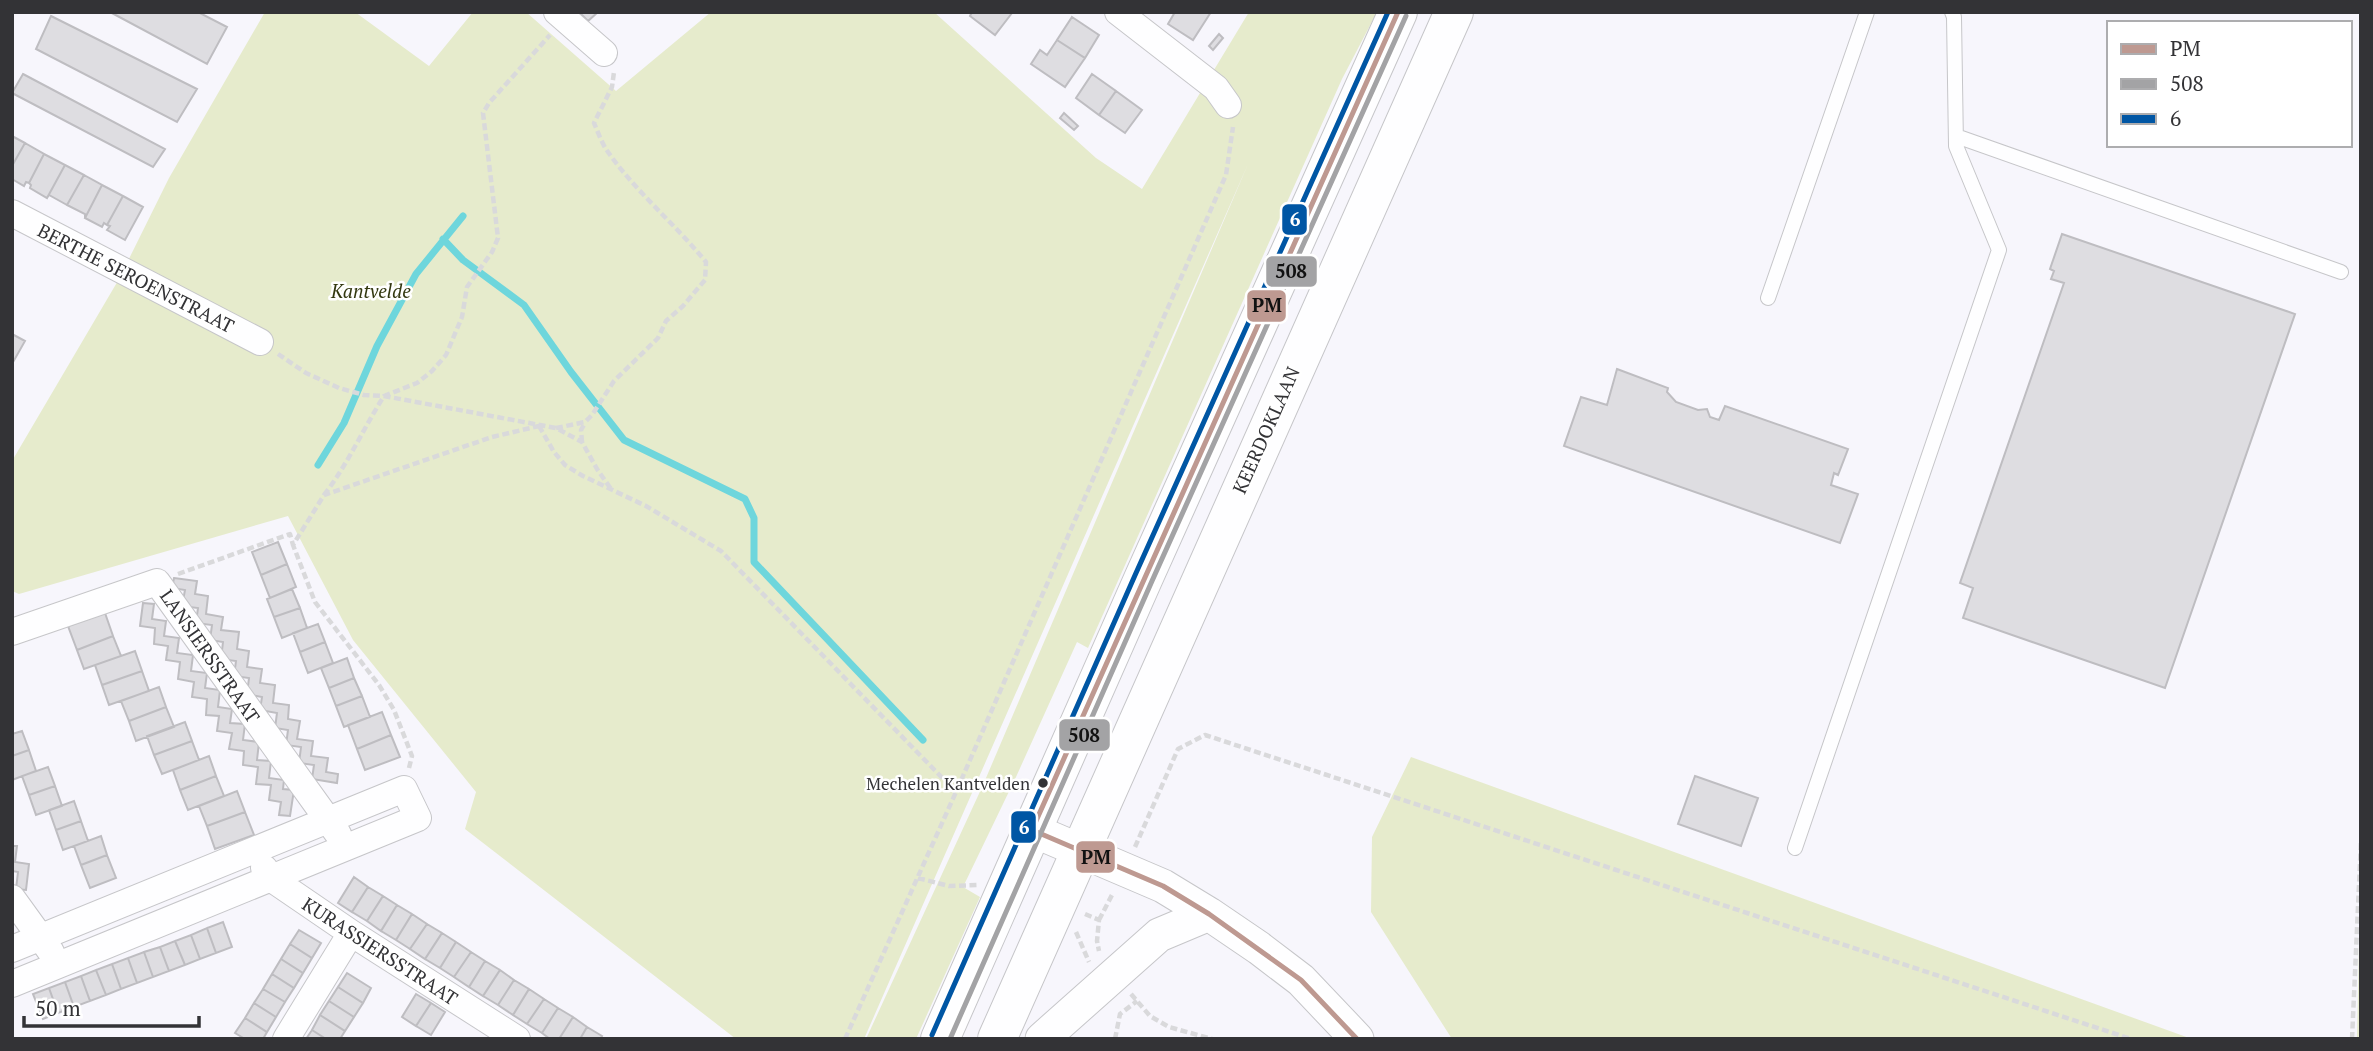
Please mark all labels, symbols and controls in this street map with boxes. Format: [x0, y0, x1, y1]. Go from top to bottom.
legend [2107, 21, 2352, 147]
text: PM [2170, 34, 2201, 62]
text: 508 [2170, 69, 2204, 97]
text: 6 [2170, 104, 2181, 132]
line badge: 6 [1281, 203, 1308, 236]
text: 6 [1290, 206, 1301, 231]
street label: BERTHE SEROENSTRAAT [34, 217, 239, 338]
line badge: 508 [1265, 255, 1318, 288]
text: 508 [1275, 258, 1307, 283]
park label: Kantvelde [330, 278, 411, 303]
line badge: PM [1246, 289, 1287, 323]
text: PM [1252, 292, 1282, 317]
street label: KEERDOKLAAN [1226, 362, 1305, 497]
street label: LANSIERSSTRAAT [155, 584, 266, 728]
line badge: 508 [1058, 718, 1111, 752]
text: 508 [1068, 722, 1100, 747]
place label: Mechelen Kantvelden [866, 772, 1030, 795]
marker: Mechelen Kantvelden [1036, 776, 1050, 790]
line badge: 6 [1010, 810, 1037, 844]
text: 6 [1019, 814, 1030, 839]
line badge: PM [1075, 840, 1116, 874]
text: PM [1081, 844, 1111, 869]
street label: KURASSIERSSTRAAT [298, 891, 463, 1010]
scale bar [24, 984, 200, 1028]
text: 50 m [35, 994, 81, 1022]

